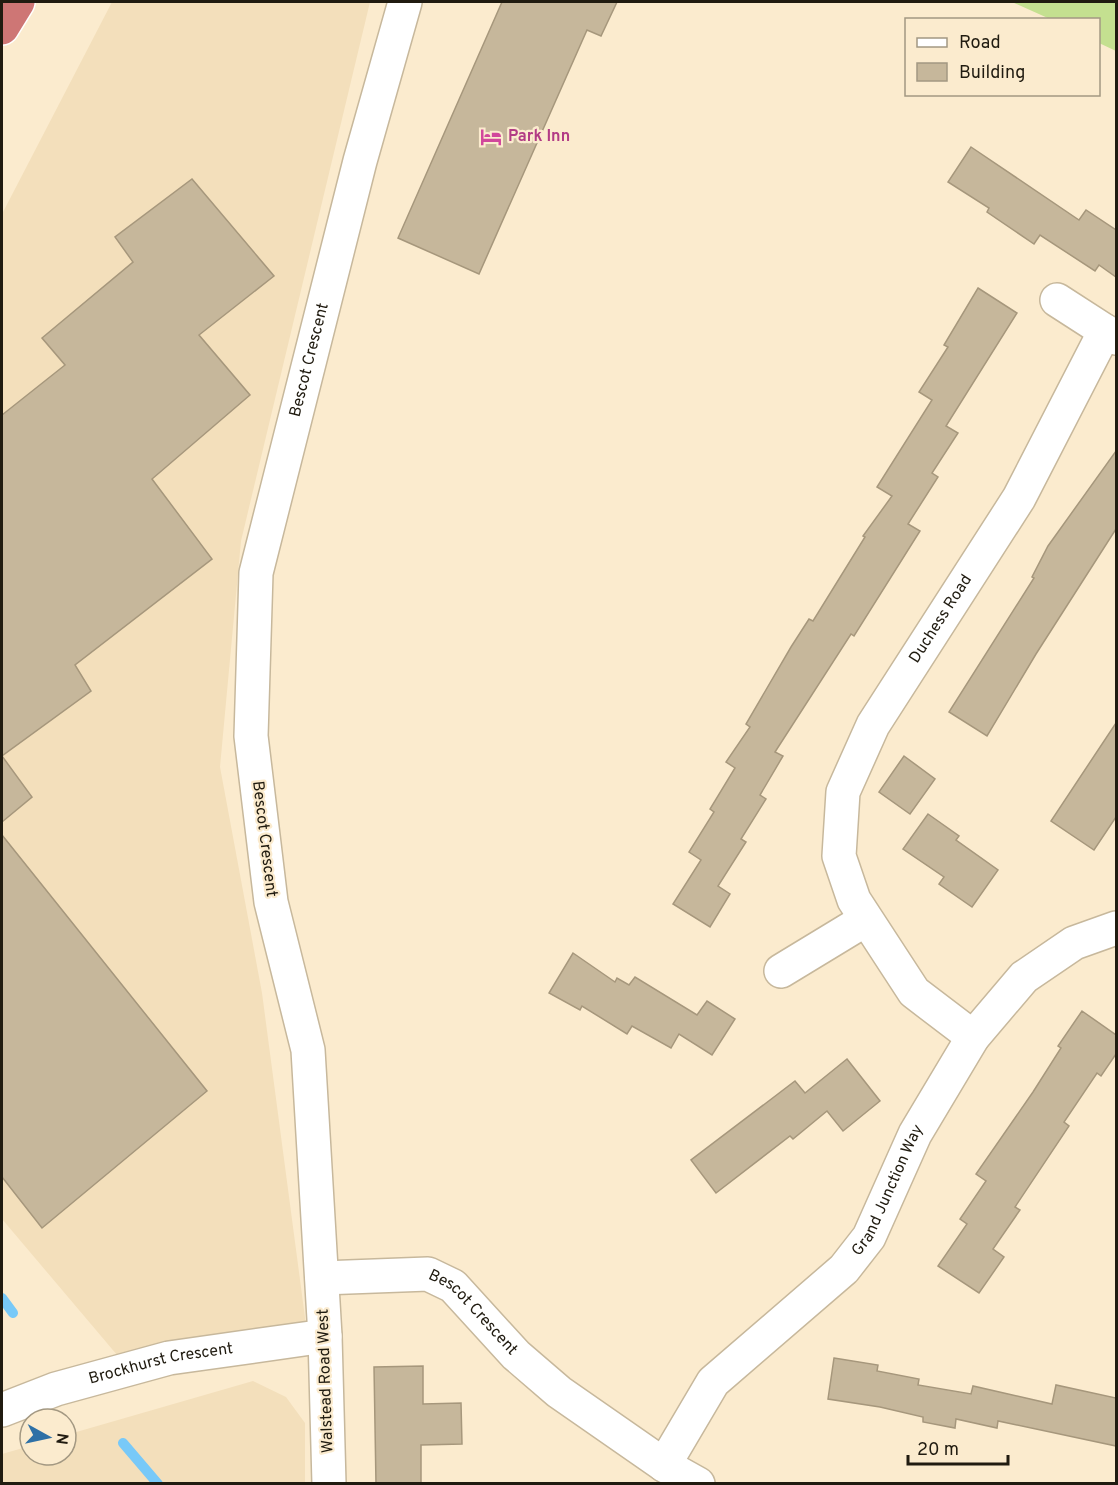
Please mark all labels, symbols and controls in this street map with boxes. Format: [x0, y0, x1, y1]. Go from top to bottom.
legend [905, 18, 1100, 96]
text: Road [959, 32, 1001, 55]
text: Building [959, 62, 1025, 85]
hotel icon: Park Inn [479, 125, 503, 149]
place label: Park Inn [508, 127, 570, 147]
street label: Bescot Crescent [286, 301, 334, 419]
street label: Duchess Road [905, 571, 977, 667]
street label: Bescot Crescent [247, 780, 281, 898]
street label: Grand Junction Way [848, 1121, 928, 1260]
street label: Bescot Crescent [425, 1266, 522, 1360]
street label: Walstead Road West [313, 1309, 339, 1453]
street label: Brockhurst Crescent [87, 1339, 234, 1390]
north arrow [18, 1407, 78, 1467]
scale bar [908, 1428, 1008, 1466]
text: N [50, 1432, 72, 1446]
text: 20 m [917, 1439, 959, 1462]

